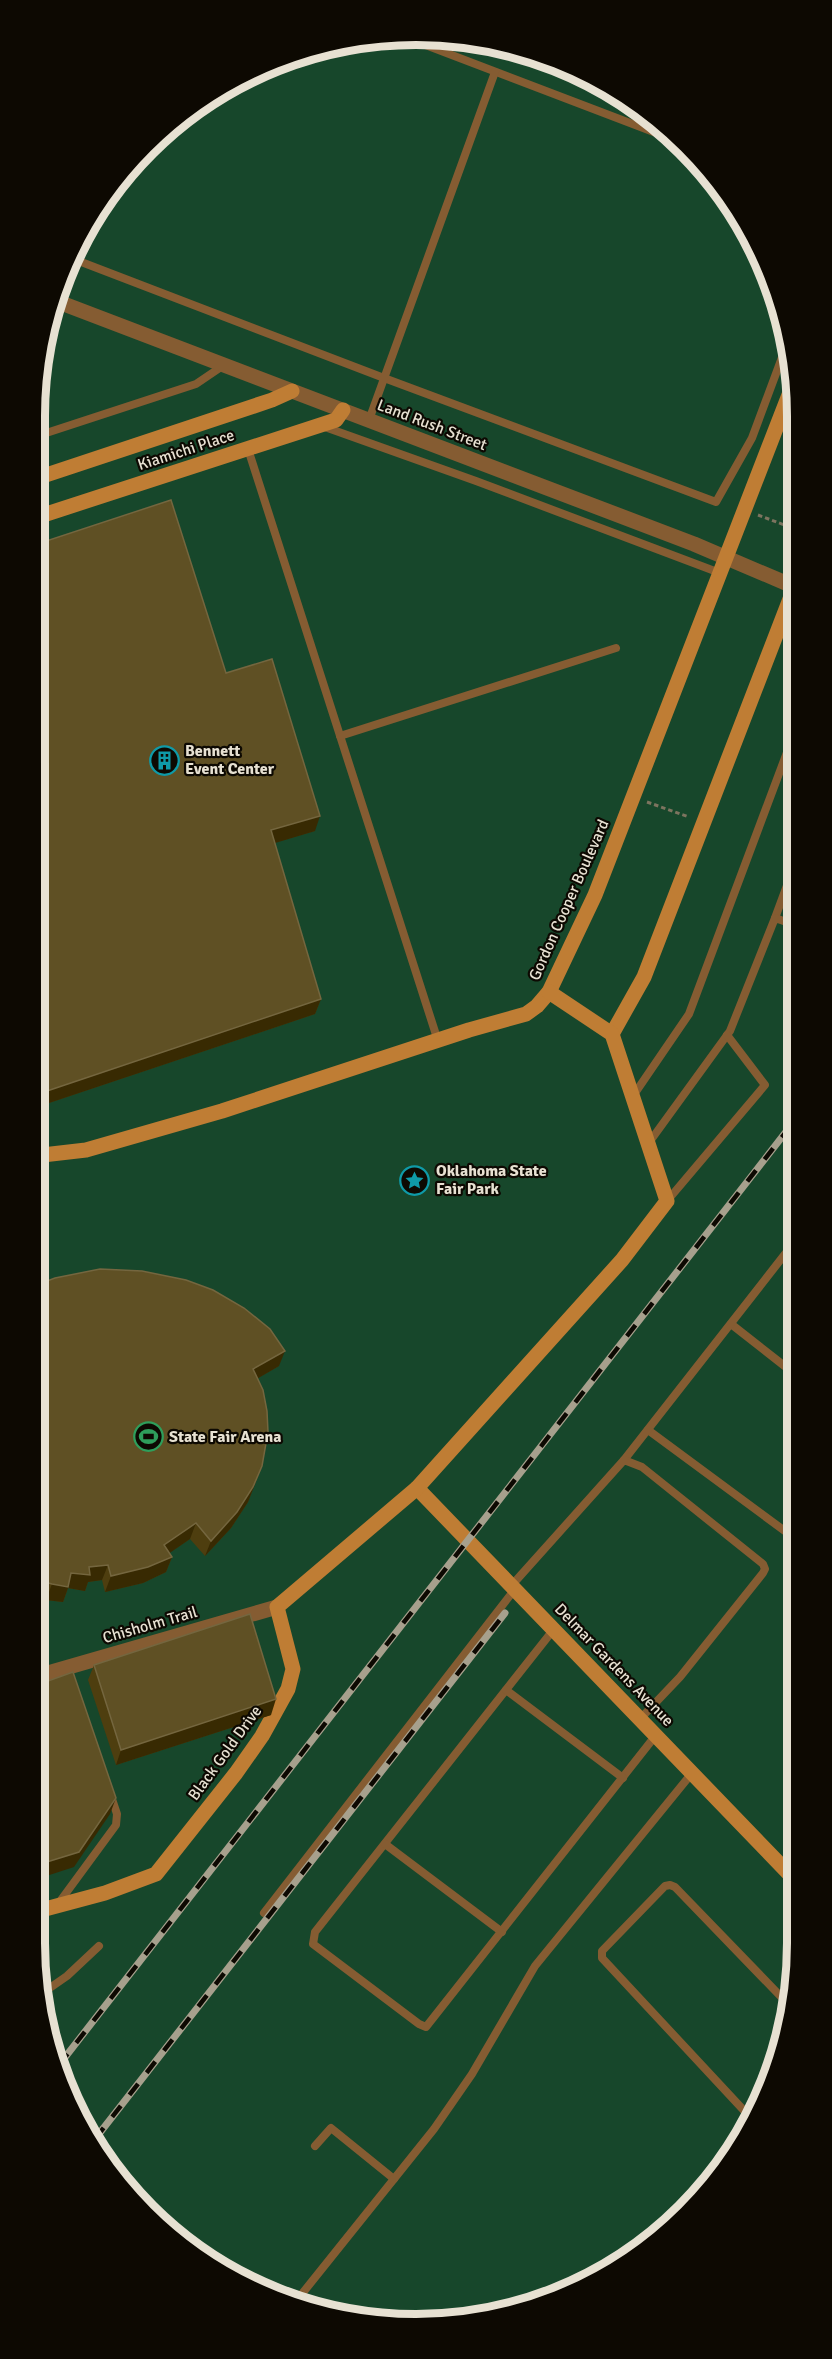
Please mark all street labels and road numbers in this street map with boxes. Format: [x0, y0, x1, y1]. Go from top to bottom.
street label: Land Rush Street [374, 395, 490, 455]
street label: Kiamichi Place [135, 425, 237, 475]
street label: Gordon Cooper Boulevard [524, 816, 614, 984]
street label: Delmar Gardens Avenue [550, 1599, 678, 1731]
street label: Chisholm Trail [100, 1602, 200, 1648]
street label: Black Gold Drive [184, 1702, 266, 1804]

